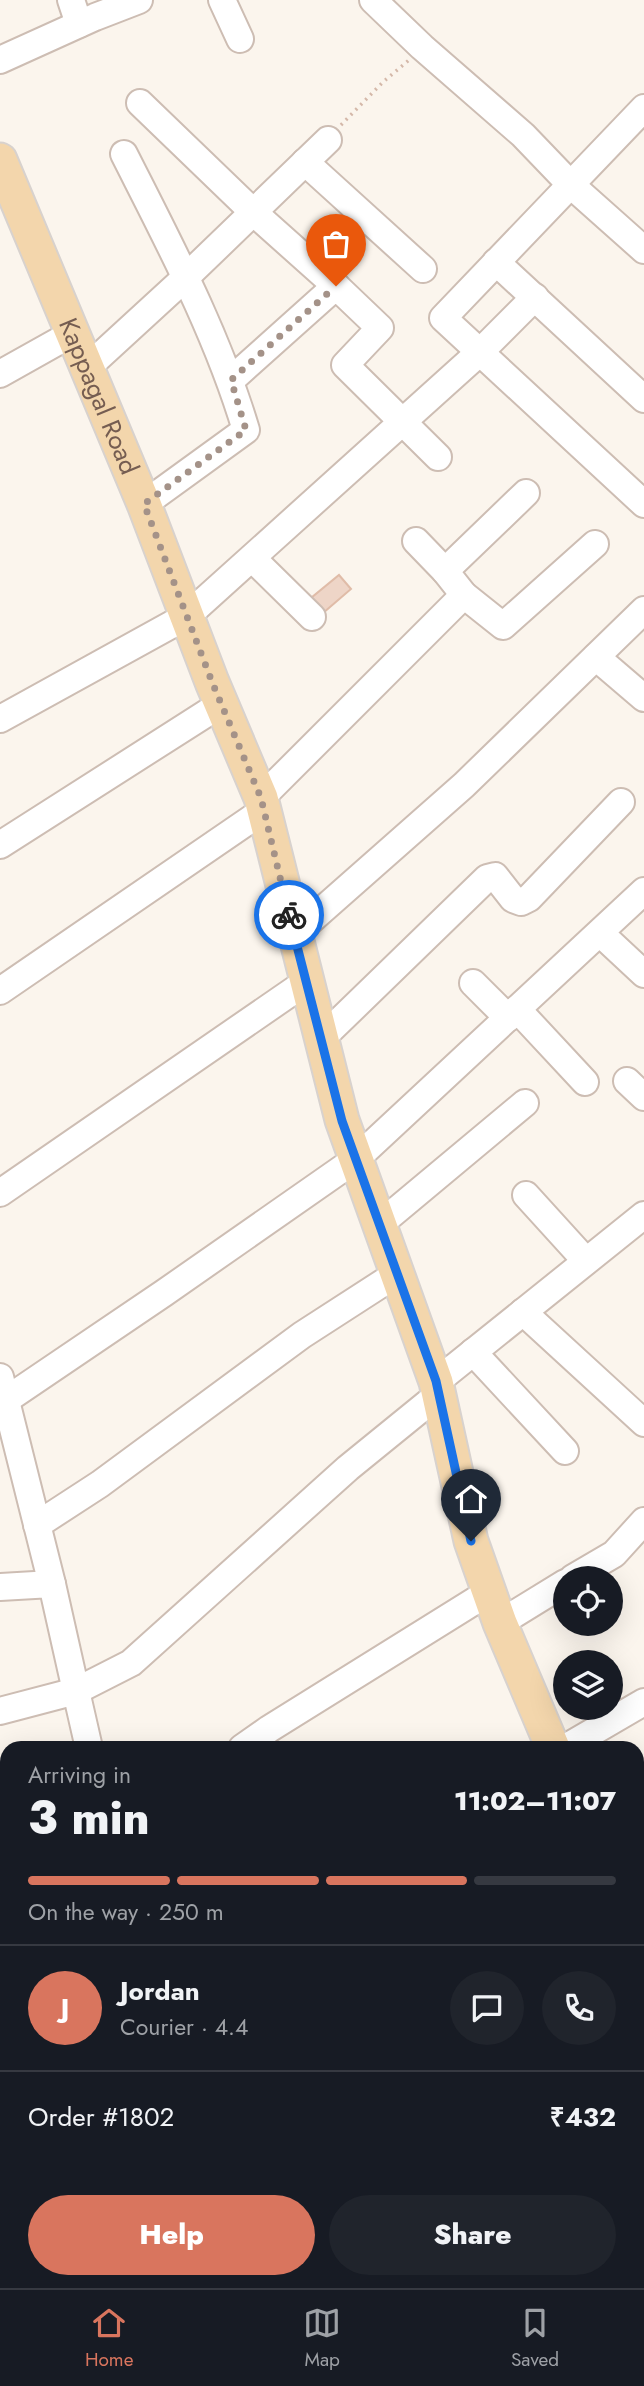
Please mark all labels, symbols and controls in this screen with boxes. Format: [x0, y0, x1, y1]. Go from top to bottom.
pin [306, 214, 366, 286]
icon: bag [317, 225, 355, 263]
street label: Kappagal Road [49, 312, 149, 480]
courier [254, 880, 324, 950]
icon: bike [270, 896, 308, 934]
pin [441, 1469, 501, 1541]
icon: home [452, 1480, 490, 1518]
map controls [553, 1566, 623, 1720]
button: locate [553, 1566, 623, 1636]
button: layers [553, 1650, 623, 1720]
text: Arriving in [28, 1758, 131, 1792]
text: 11:02–11:07 [454, 1782, 616, 1820]
text: 3 min [28, 1785, 150, 1851]
text: On the way · 250 m [28, 1895, 224, 1929]
button: chat [450, 1971, 524, 2045]
button: phone [542, 1971, 616, 2045]
text: Jordan [120, 1972, 200, 2010]
text: J [61, 1989, 69, 2027]
text: Courier · 4.4 [120, 2010, 248, 2044]
text: Order #1802 [28, 2098, 174, 2136]
text: ₹432 [550, 2098, 616, 2136]
button: Help [28, 2195, 315, 2275]
button: Share [329, 2195, 616, 2275]
tab: Home [85, 2304, 133, 2373]
tab: Map [303, 2304, 341, 2373]
tab: Saved [511, 2304, 559, 2373]

